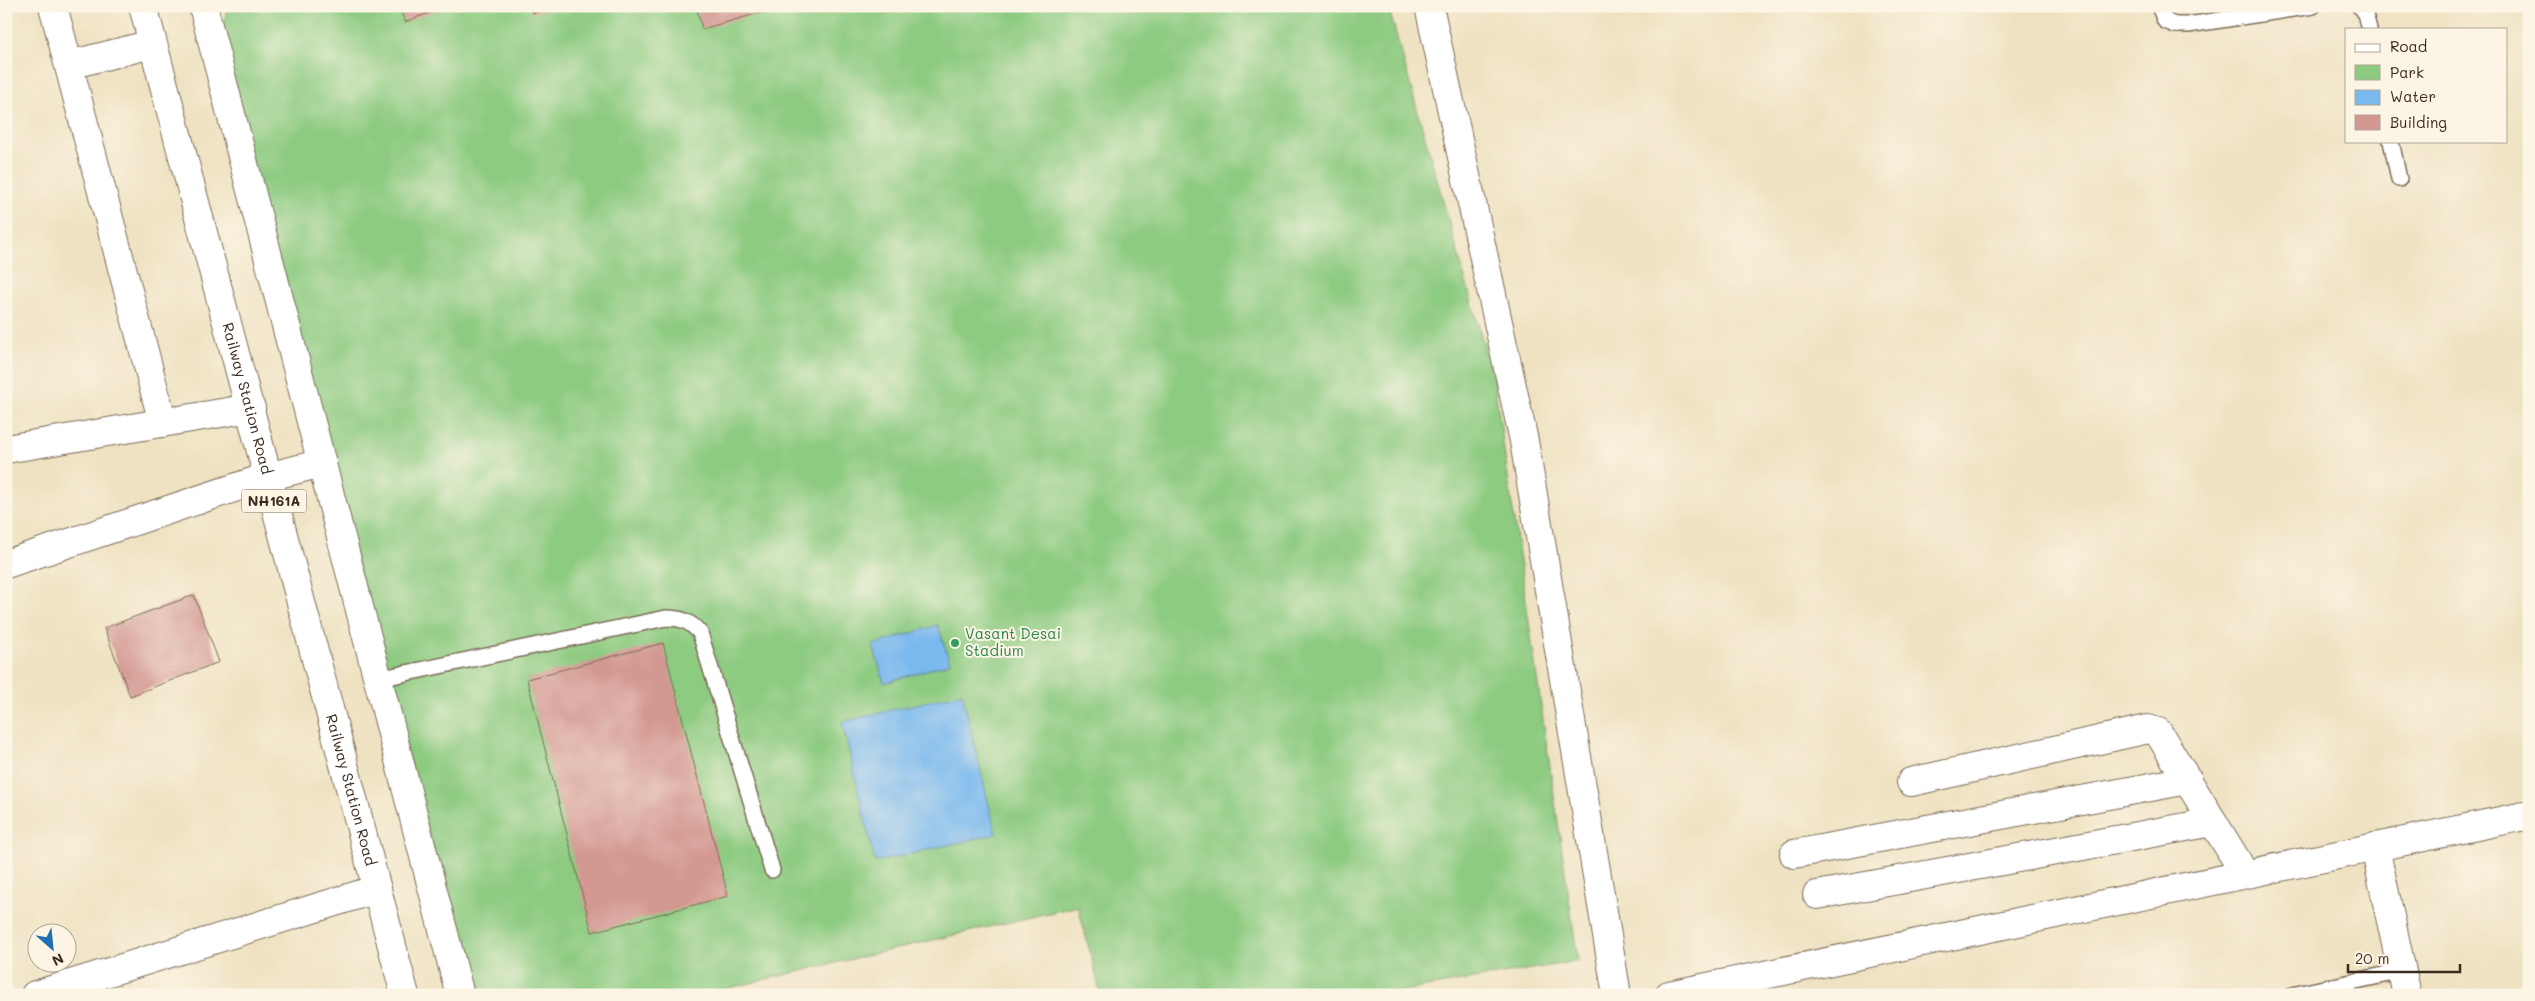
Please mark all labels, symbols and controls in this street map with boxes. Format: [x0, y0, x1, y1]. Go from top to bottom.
legend [2345, 28, 2508, 142]
text: Road [2390, 36, 2427, 56]
text: Park [2390, 62, 2424, 82]
text: Water [2390, 86, 2436, 106]
text: Building [2390, 112, 2447, 132]
street label: Railway Station Road [218, 320, 278, 476]
road number: NH161A [242, 490, 306, 512]
place label: Vasant Desai Stadium [965, 623, 1061, 660]
marker: Vasant Desai Stadium [949, 637, 961, 649]
street label: Railway Station Road [322, 712, 381, 868]
north arrow [28, 924, 78, 974]
scale bar [2348, 941, 2460, 973]
text: 20 m [2355, 948, 2389, 968]
text: N [49, 949, 67, 971]

